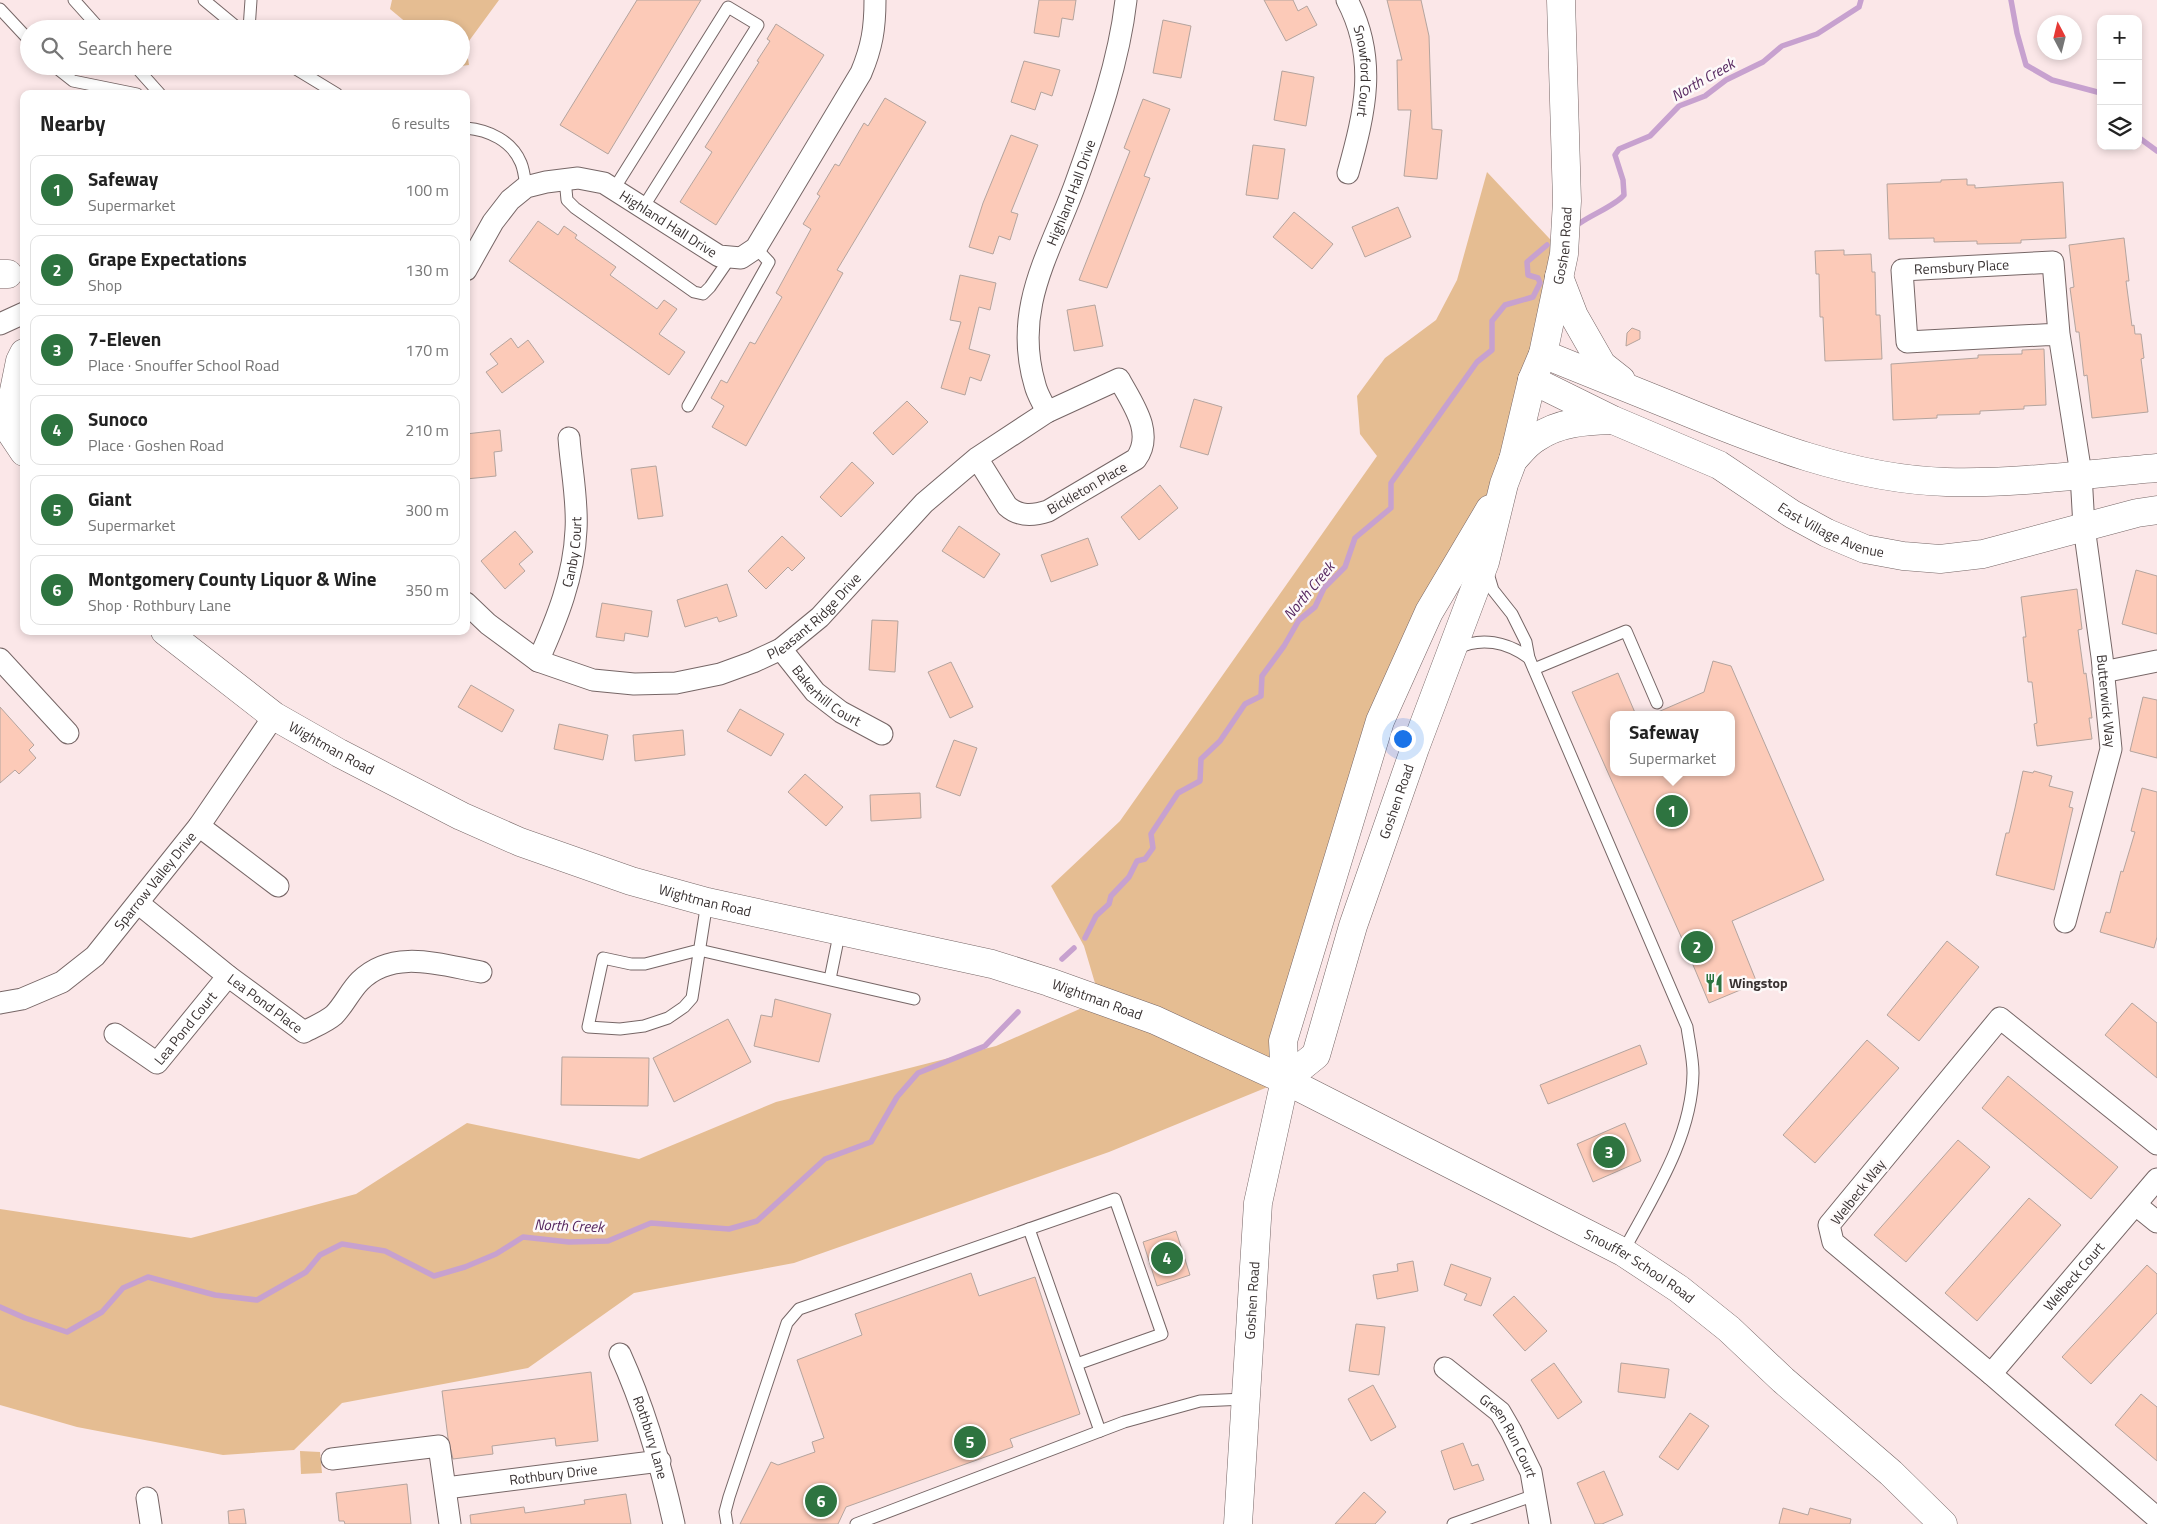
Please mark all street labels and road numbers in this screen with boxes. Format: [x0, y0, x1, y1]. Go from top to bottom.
street label: Snowford Court [1348, 22, 1377, 119]
street label: Highland Hall Drive [1040, 136, 1100, 249]
street label: Highland Hall Drive [616, 184, 722, 262]
street label: Goshen Road [1547, 206, 1577, 286]
street label: Remsbury Place [1914, 253, 2010, 279]
street label: Bickleton Place [1043, 456, 1131, 519]
street label: East Village Avenue [1774, 496, 1886, 562]
street label: Canby Court [556, 517, 586, 590]
street label: Pleasant Ridge Drive [763, 568, 866, 664]
street label: Butterwick Way [2092, 653, 2122, 749]
street label: Bakerhill Court [787, 660, 865, 731]
street label: Wightman Road [285, 716, 378, 779]
street label: Goshen Road [1373, 761, 1419, 842]
street label: Sparrow Valley Drive [109, 827, 201, 935]
street label: Wightman Road [656, 878, 753, 921]
street label: Lea Pond Place [223, 968, 308, 1038]
street label: Wightman Road [1049, 973, 1146, 1025]
street label: Lea Pond Court [149, 986, 222, 1069]
street label: Welbeck Way [1825, 1154, 1890, 1229]
street label: Snouffer School Road [1581, 1223, 1700, 1308]
street label: Welbeck Court [2038, 1237, 2109, 1315]
street label: Goshen Road [1239, 1261, 1264, 1340]
street label: Green Run Court [1475, 1388, 1543, 1479]
street label: Rothbury Lane [628, 1393, 674, 1481]
street label: Rothbury Drive [508, 1458, 598, 1490]

